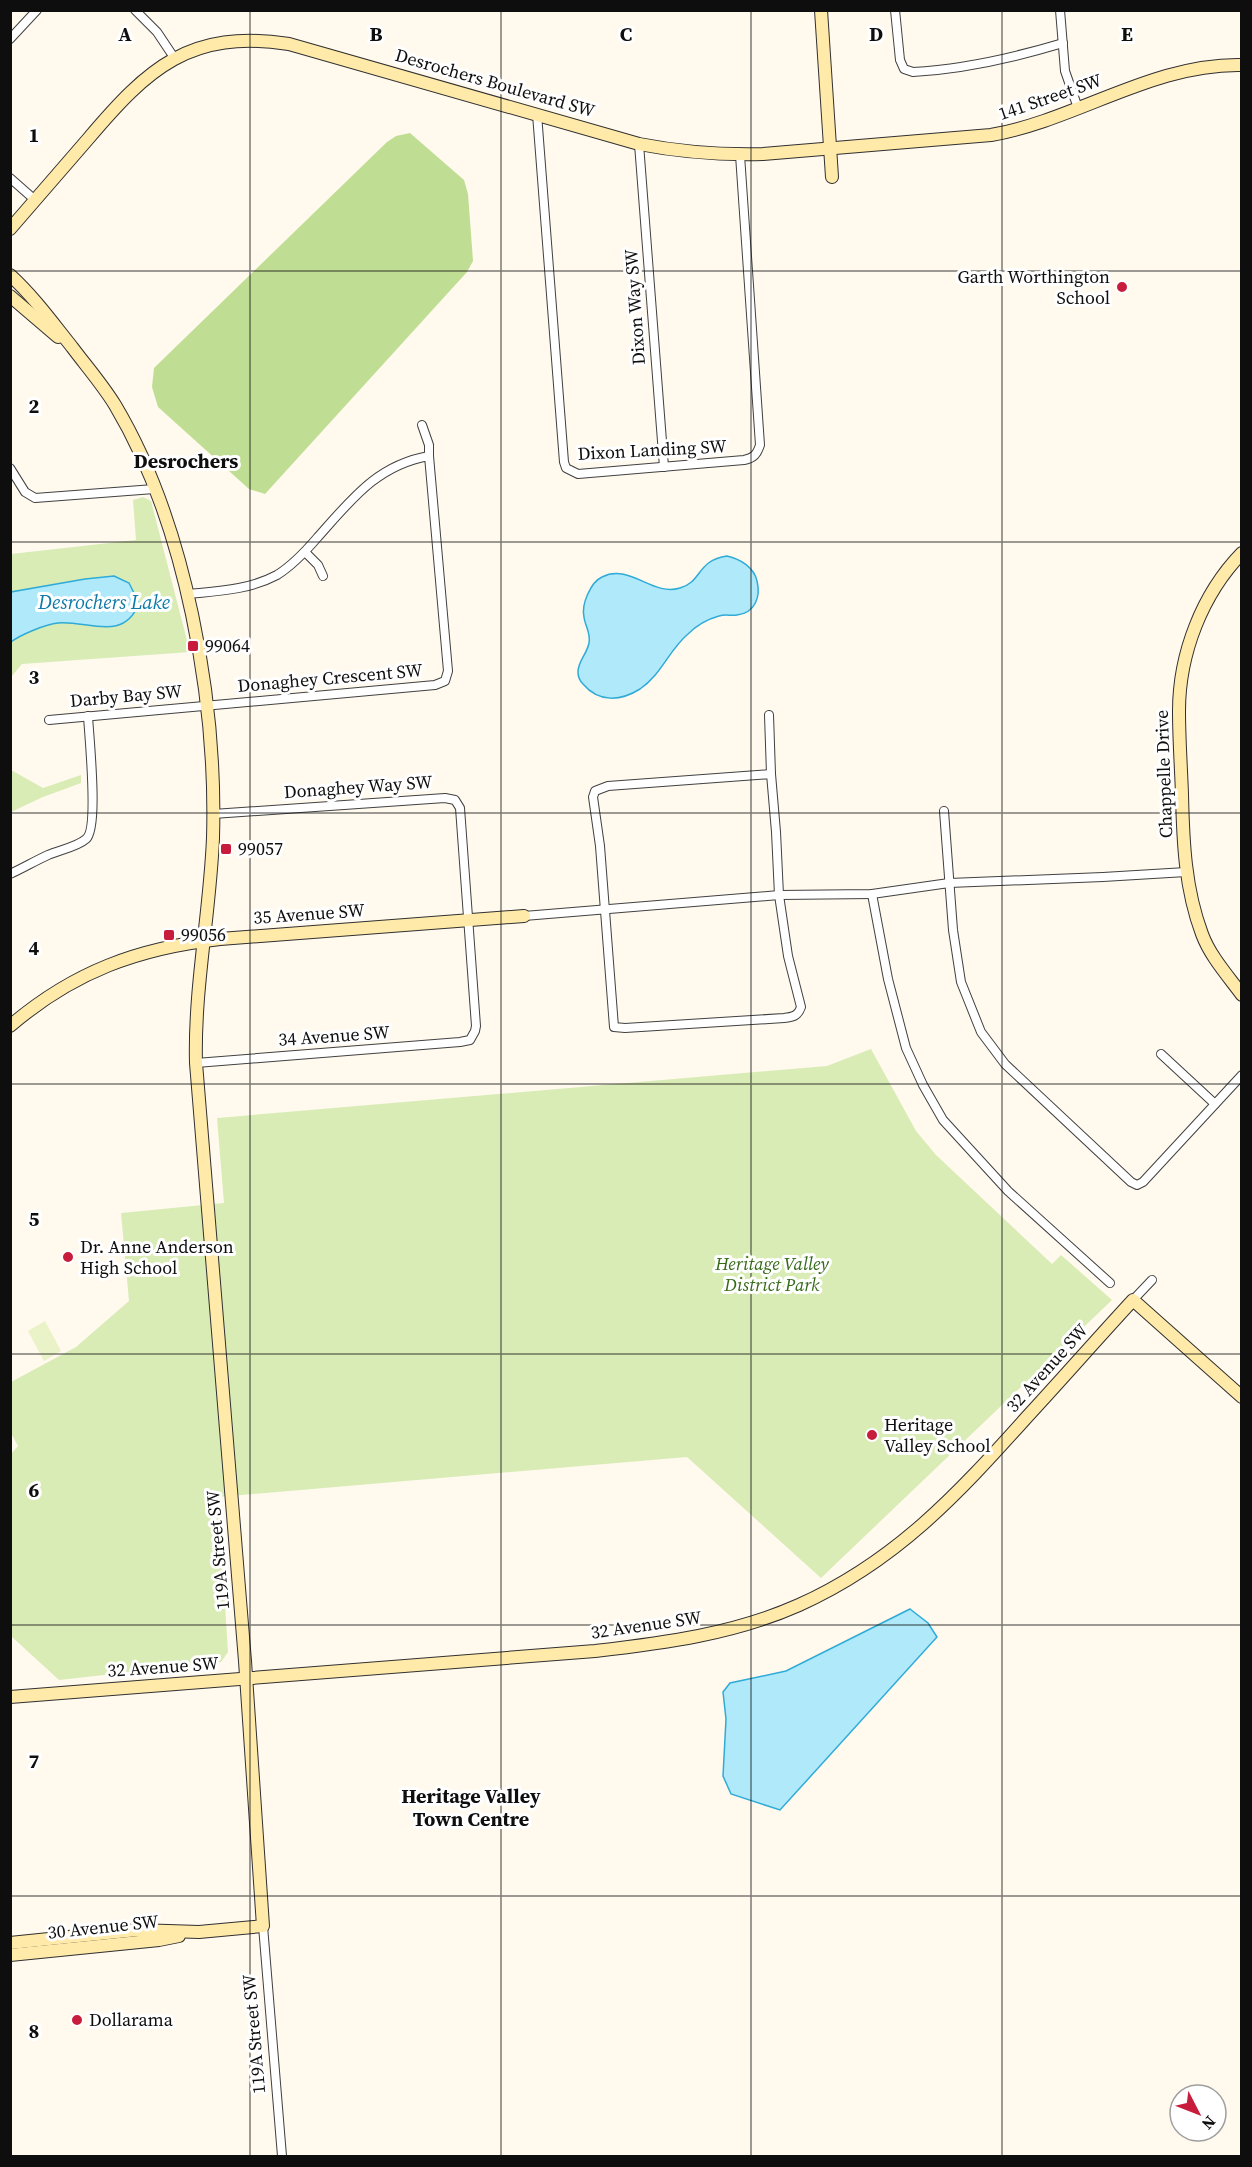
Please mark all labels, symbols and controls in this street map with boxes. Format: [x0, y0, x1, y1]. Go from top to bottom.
text: A [118, 20, 132, 48]
text: B [369, 20, 383, 48]
text: C [620, 20, 632, 48]
text: D [869, 20, 883, 48]
text: E [1121, 20, 1133, 48]
street label: Desrochers Boulevard SW [392, 42, 599, 123]
street label: 141 Street SW [995, 67, 1106, 126]
text: 1 [29, 121, 39, 149]
street label: Dixon Way SW [618, 248, 651, 366]
place label: Garth Worthington School [958, 264, 1110, 310]
marker: Garth Worthington School [1115, 280, 1129, 294]
text: 2 [29, 392, 40, 420]
street label: Dixon Landing SW [577, 433, 728, 466]
district label: Desrochers [134, 447, 238, 475]
water label: Desrochers Lake [37, 588, 170, 616]
place label: 99064 [205, 633, 250, 658]
marker: 99064 [186, 639, 200, 653]
street label: Donaghey Crescent SW [236, 657, 424, 698]
text: 3 [29, 663, 40, 691]
street label: Darby Bay SW [69, 678, 184, 713]
street label: Chappelle Drive [1149, 709, 1178, 839]
street label: Donaghey Way SW [283, 769, 434, 804]
place label: 99057 [238, 836, 283, 861]
marker: 99057 [219, 842, 233, 856]
street label: 35 Avenue SW [252, 897, 366, 930]
place label: 99056 [181, 922, 226, 947]
marker: 99056 [162, 928, 176, 942]
text: 4 [29, 934, 40, 962]
street label: 34 Avenue SW [277, 1019, 391, 1052]
text: 5 [29, 1205, 40, 1233]
place label: Dr. Anne Anderson High School [80, 1234, 234, 1280]
marker: Dr. Anne Anderson High School [61, 1250, 75, 1264]
park label: Heritage Valley District Park [714, 1251, 829, 1297]
street label: 32 Avenue SW [1000, 1317, 1094, 1417]
place label: Heritage Valley School [884, 1412, 991, 1458]
marker: Heritage Valley School [865, 1428, 879, 1442]
text: 6 [29, 1476, 40, 1504]
street label: 119A Street SW [200, 1489, 235, 1611]
street label: 32 Avenue SW [589, 1604, 704, 1645]
street label: 32 Avenue SW [106, 1650, 220, 1683]
text: 7 [29, 1747, 40, 1775]
district label: Heritage Valley Town Centre [401, 1782, 541, 1833]
street label: 30 Avenue SW [46, 1908, 160, 1945]
street label: 119A Street SW [236, 1973, 271, 2095]
place label: Dollarama [89, 2007, 174, 2032]
marker: Dollarama [70, 2013, 84, 2027]
text: 8 [29, 2017, 39, 2045]
north arrow [1168, 2083, 1228, 2143]
text: N [1197, 2111, 1221, 2135]

